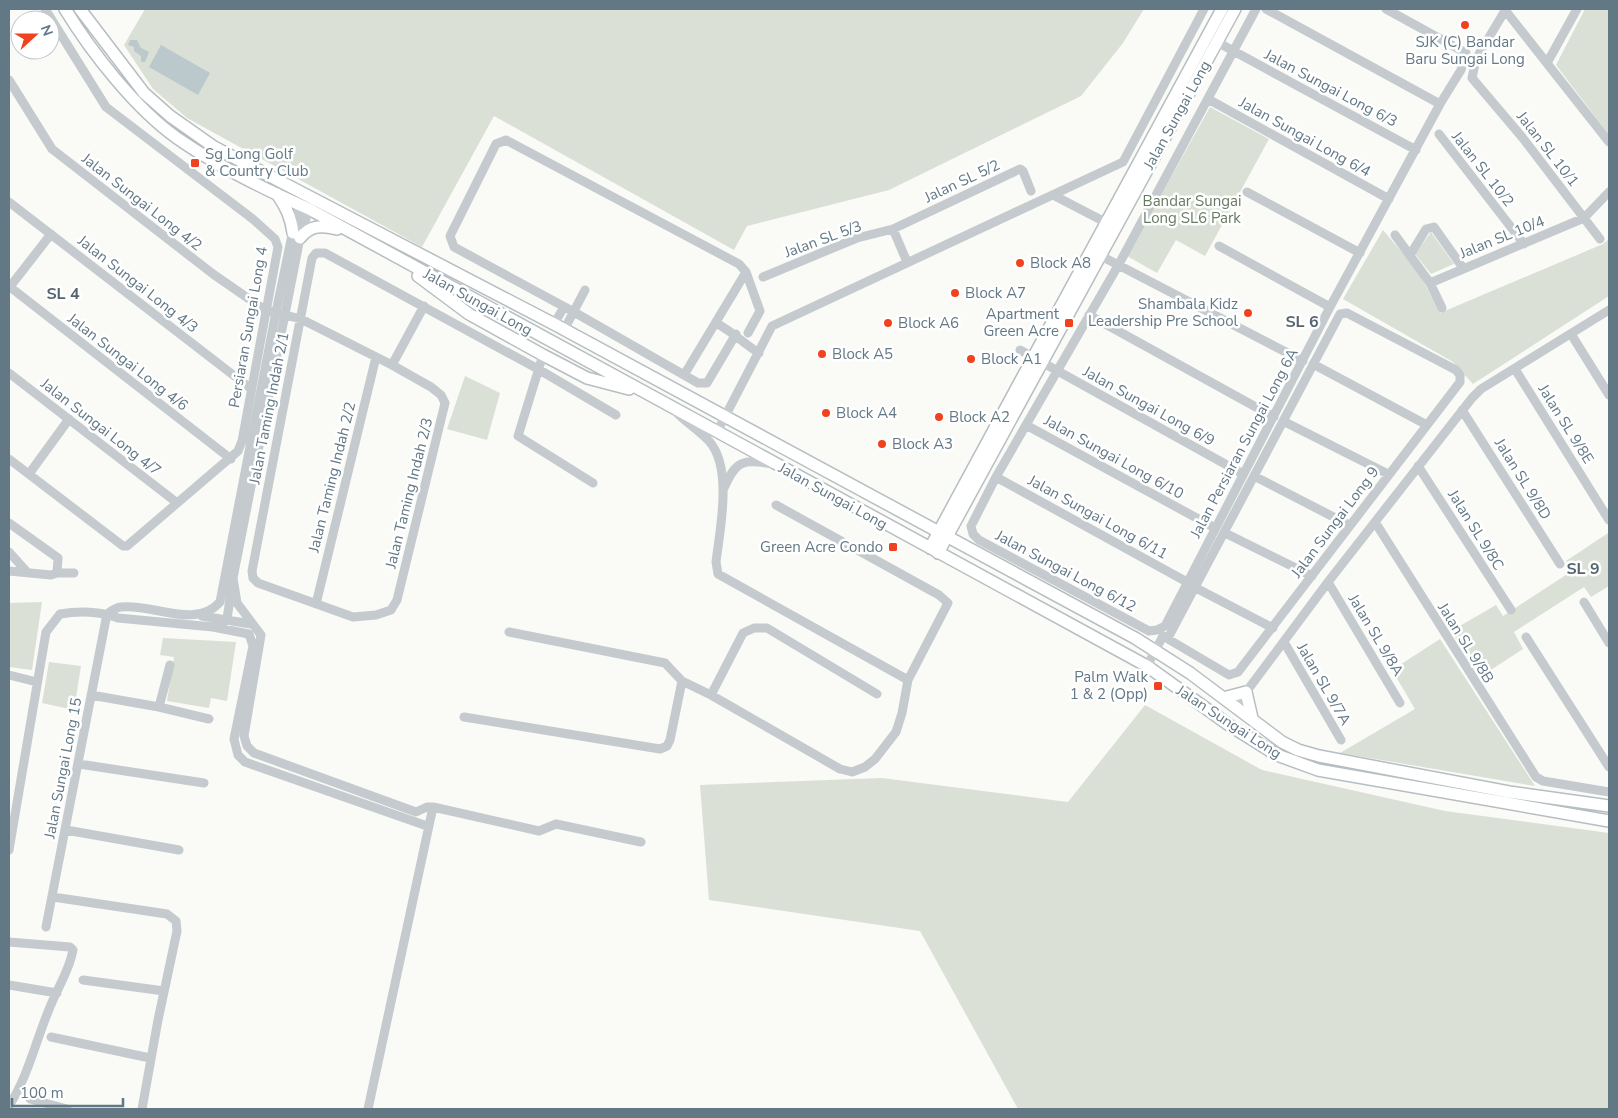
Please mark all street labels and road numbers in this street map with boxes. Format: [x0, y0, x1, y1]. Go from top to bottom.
street label: Jalan Sungai Long 6/3 [1260, 44, 1401, 131]
street label: Jalan Sungai Long [1138, 57, 1215, 174]
street label: Jalan Sungai Long 6/4 [1235, 92, 1374, 182]
street label: Jalan SL 10/1 [1512, 107, 1584, 191]
street label: Jalan SL 10/2 [1447, 127, 1519, 211]
street label: Jalan Sungai Long 4/2 [77, 148, 206, 255]
street label: Jalan SL 5/2 [920, 155, 1003, 208]
street label: Jalan SL 10/4 [1456, 211, 1547, 264]
street label: Jalan SL 5/3 [781, 216, 864, 263]
street label: Jalan Sungai Long 4/3 [73, 230, 202, 337]
street label: Persiaran Sungai Long 4 [224, 245, 272, 409]
street label: Jalan Sungai Long [419, 263, 536, 340]
street label: Jalan Sungai Long 4/6 [63, 308, 192, 415]
street label: Jalan Taming Indah 2/1 [244, 330, 294, 487]
street label: Jalan Persiaran Sungai Long 6A [1185, 345, 1303, 542]
street label: Jalan Sungai Long 6/9 [1079, 361, 1218, 451]
street label: Jalan Sungai Long 4/7 [36, 373, 165, 480]
street label: Jalan SL 9/8E [1533, 380, 1598, 467]
street label: Jalan Taming Indah 2/2 [303, 400, 360, 555]
street label: Jalan Sungai Long 6/10 [1040, 410, 1187, 504]
street label: Jalan Taming Indah 2/3 [380, 416, 437, 571]
street label: Jalan SL 9/8D [1490, 434, 1556, 523]
street label: Jalan Sungai Long [774, 457, 891, 534]
street label: Jalan Sungai Long 9 [1286, 462, 1383, 582]
street label: Jalan Sungai Long 6/11 [1024, 470, 1171, 564]
street label: Jalan SL 9/8C [1443, 485, 1509, 574]
street label: Jalan Sungai Long 6/12 [991, 525, 1140, 617]
street label: Jalan SL 9/8A [1343, 590, 1408, 680]
street label: Jalan SL 9/8B [1433, 598, 1499, 687]
street label: Jalan SL 9/7A [1292, 638, 1356, 729]
street label: Jalan Sungai Long [1172, 680, 1285, 763]
street label: Jalan Sungai Long 15 [39, 696, 86, 841]

